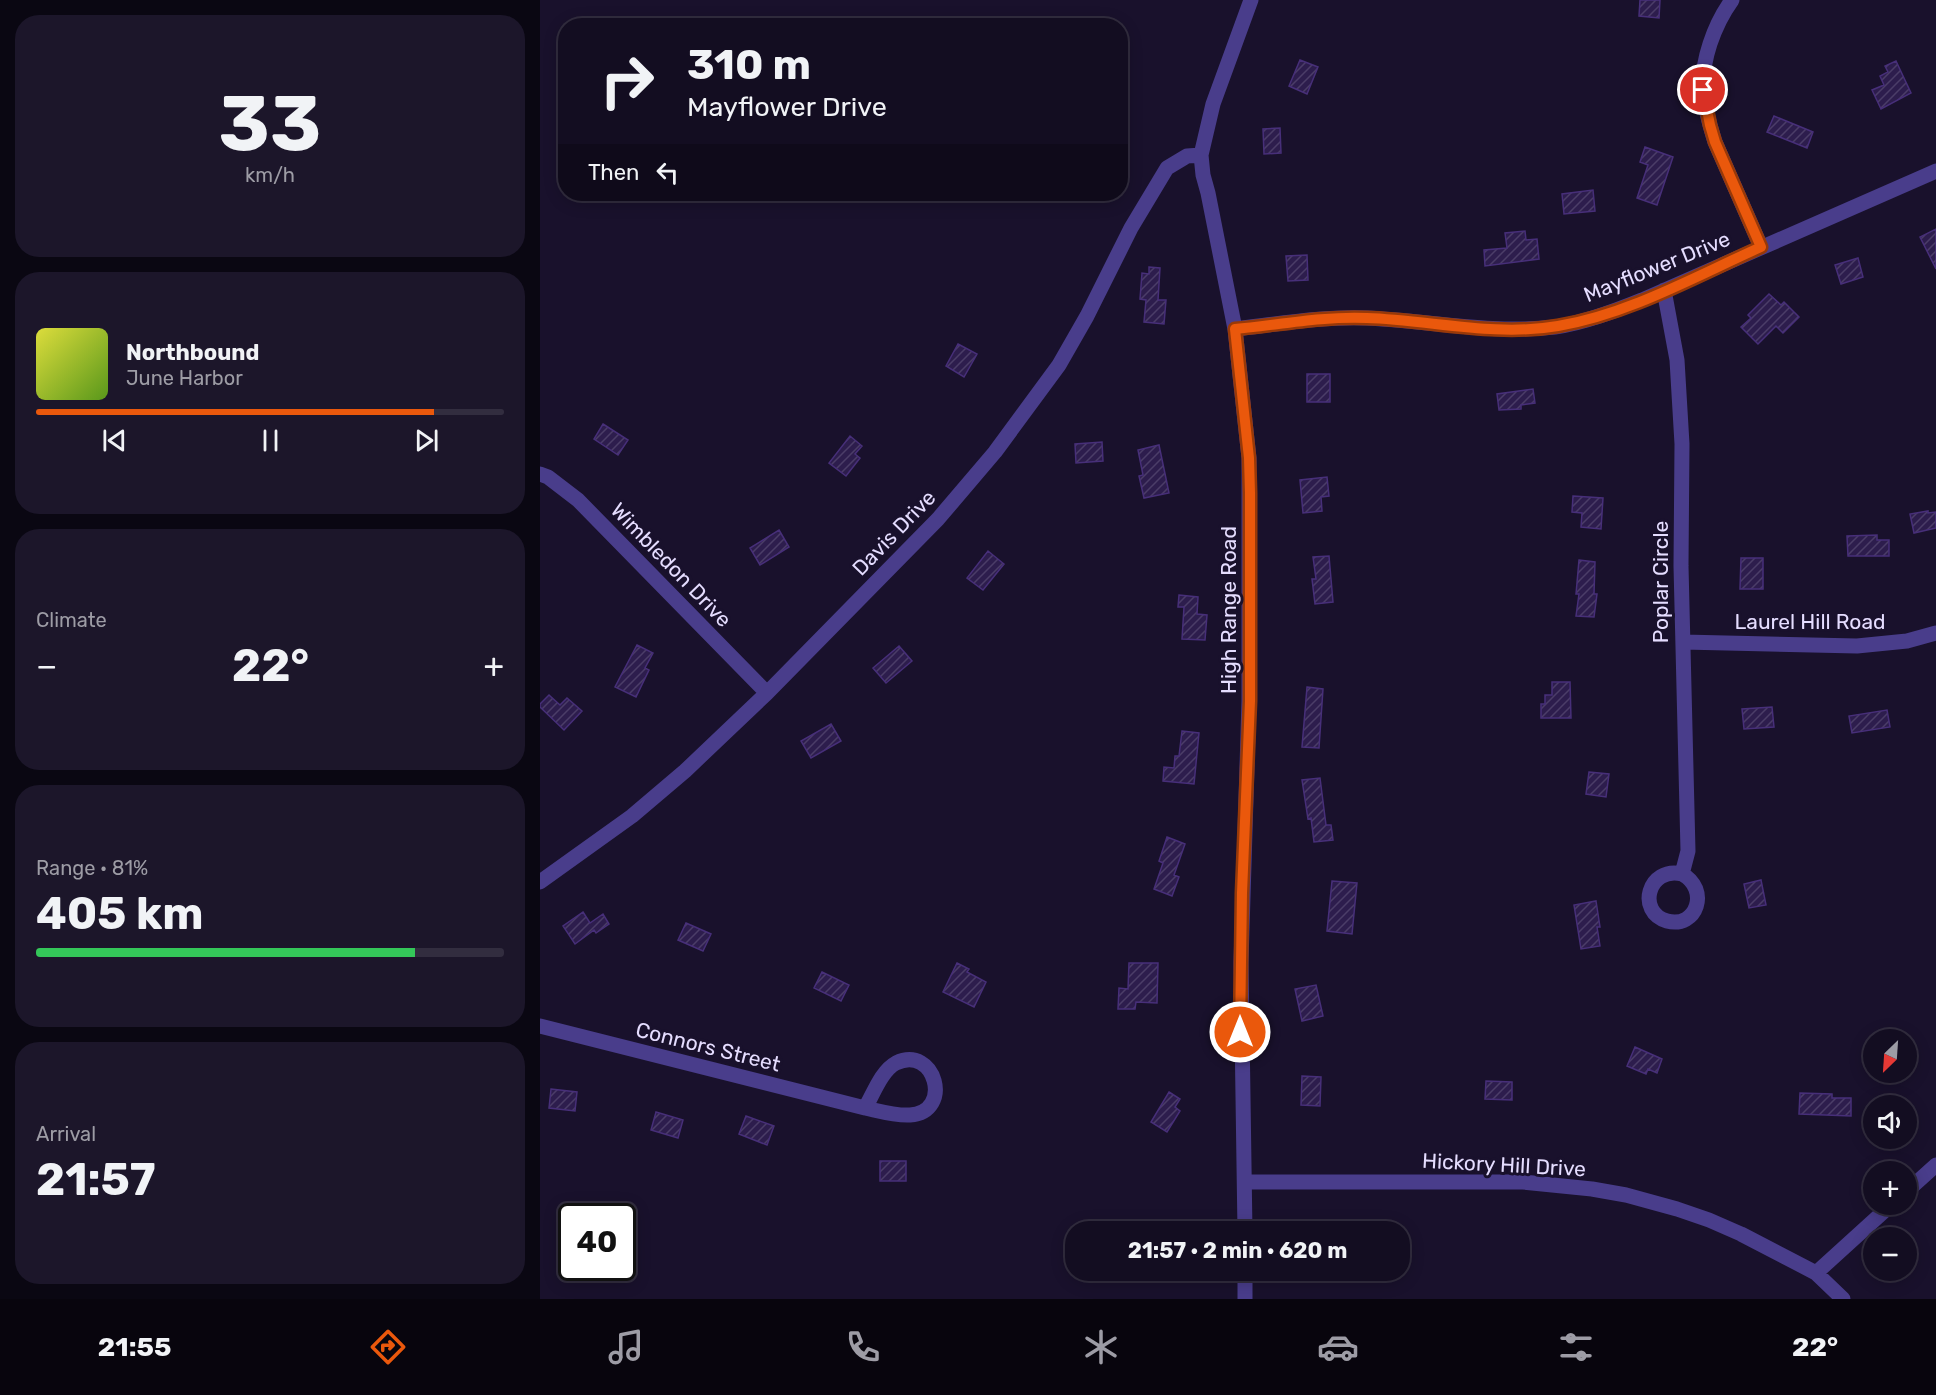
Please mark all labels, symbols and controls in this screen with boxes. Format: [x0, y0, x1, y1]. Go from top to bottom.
text: 310 m [687, 40, 811, 90]
icon: right [588, 42, 666, 120]
pin [1677, 64, 1728, 115]
icon: arrive [1686, 73, 1719, 106]
text: 33 [219, 77, 321, 170]
text: Mayflower Drive [687, 91, 887, 123]
icon: left [651, 156, 684, 189]
text: Then [588, 159, 639, 186]
text: km/h [245, 163, 295, 187]
street label: Mayflower Drive [1580, 226, 1734, 307]
text: Northbound [126, 339, 259, 366]
text: June Harbor [126, 366, 243, 390]
icon: previous [98, 424, 131, 457]
icon: pause [254, 424, 287, 457]
icon: next [410, 424, 443, 457]
street label: Davis Drive [847, 485, 940, 581]
street label: Wimbledon Drive [606, 497, 737, 632]
street label: Poplar Circle [1648, 521, 1673, 643]
street label: High Range Road [1216, 526, 1241, 694]
text: Climate [36, 608, 107, 632]
street label: Laurel Hill Road [1734, 609, 1886, 634]
text: 22° [232, 639, 309, 692]
text: − [36, 646, 57, 685]
text: + [483, 646, 504, 685]
text: Range · 81% [36, 856, 148, 880]
text: 405 km [36, 887, 204, 940]
position arrow [1208, 1000, 1272, 1064]
street label: Connors Street [633, 1016, 783, 1077]
north arrow [1863, 1029, 1917, 1083]
map controls [1863, 1029, 1917, 1281]
button: sound [1863, 1095, 1917, 1149]
text: Arrival [36, 1122, 96, 1146]
street label: Hickory Hill Drive [1421, 1148, 1587, 1181]
text: 21:57 [36, 1153, 156, 1206]
button: + [1863, 1161, 1917, 1215]
speed limit sign: 40 [558, 1203, 636, 1281]
button: − [1863, 1227, 1917, 1281]
text: 21:57 · 2 min · 620 m [1128, 1237, 1347, 1264]
icon: directions [367, 1326, 409, 1368]
icon: music [605, 1326, 647, 1368]
icon: phone [842, 1326, 884, 1368]
icon: climate [1080, 1326, 1122, 1368]
icon: car [1317, 1326, 1359, 1368]
icon: filters [1555, 1326, 1597, 1368]
text: 21:55 [98, 1331, 172, 1363]
text: 22° [1792, 1331, 1838, 1363]

